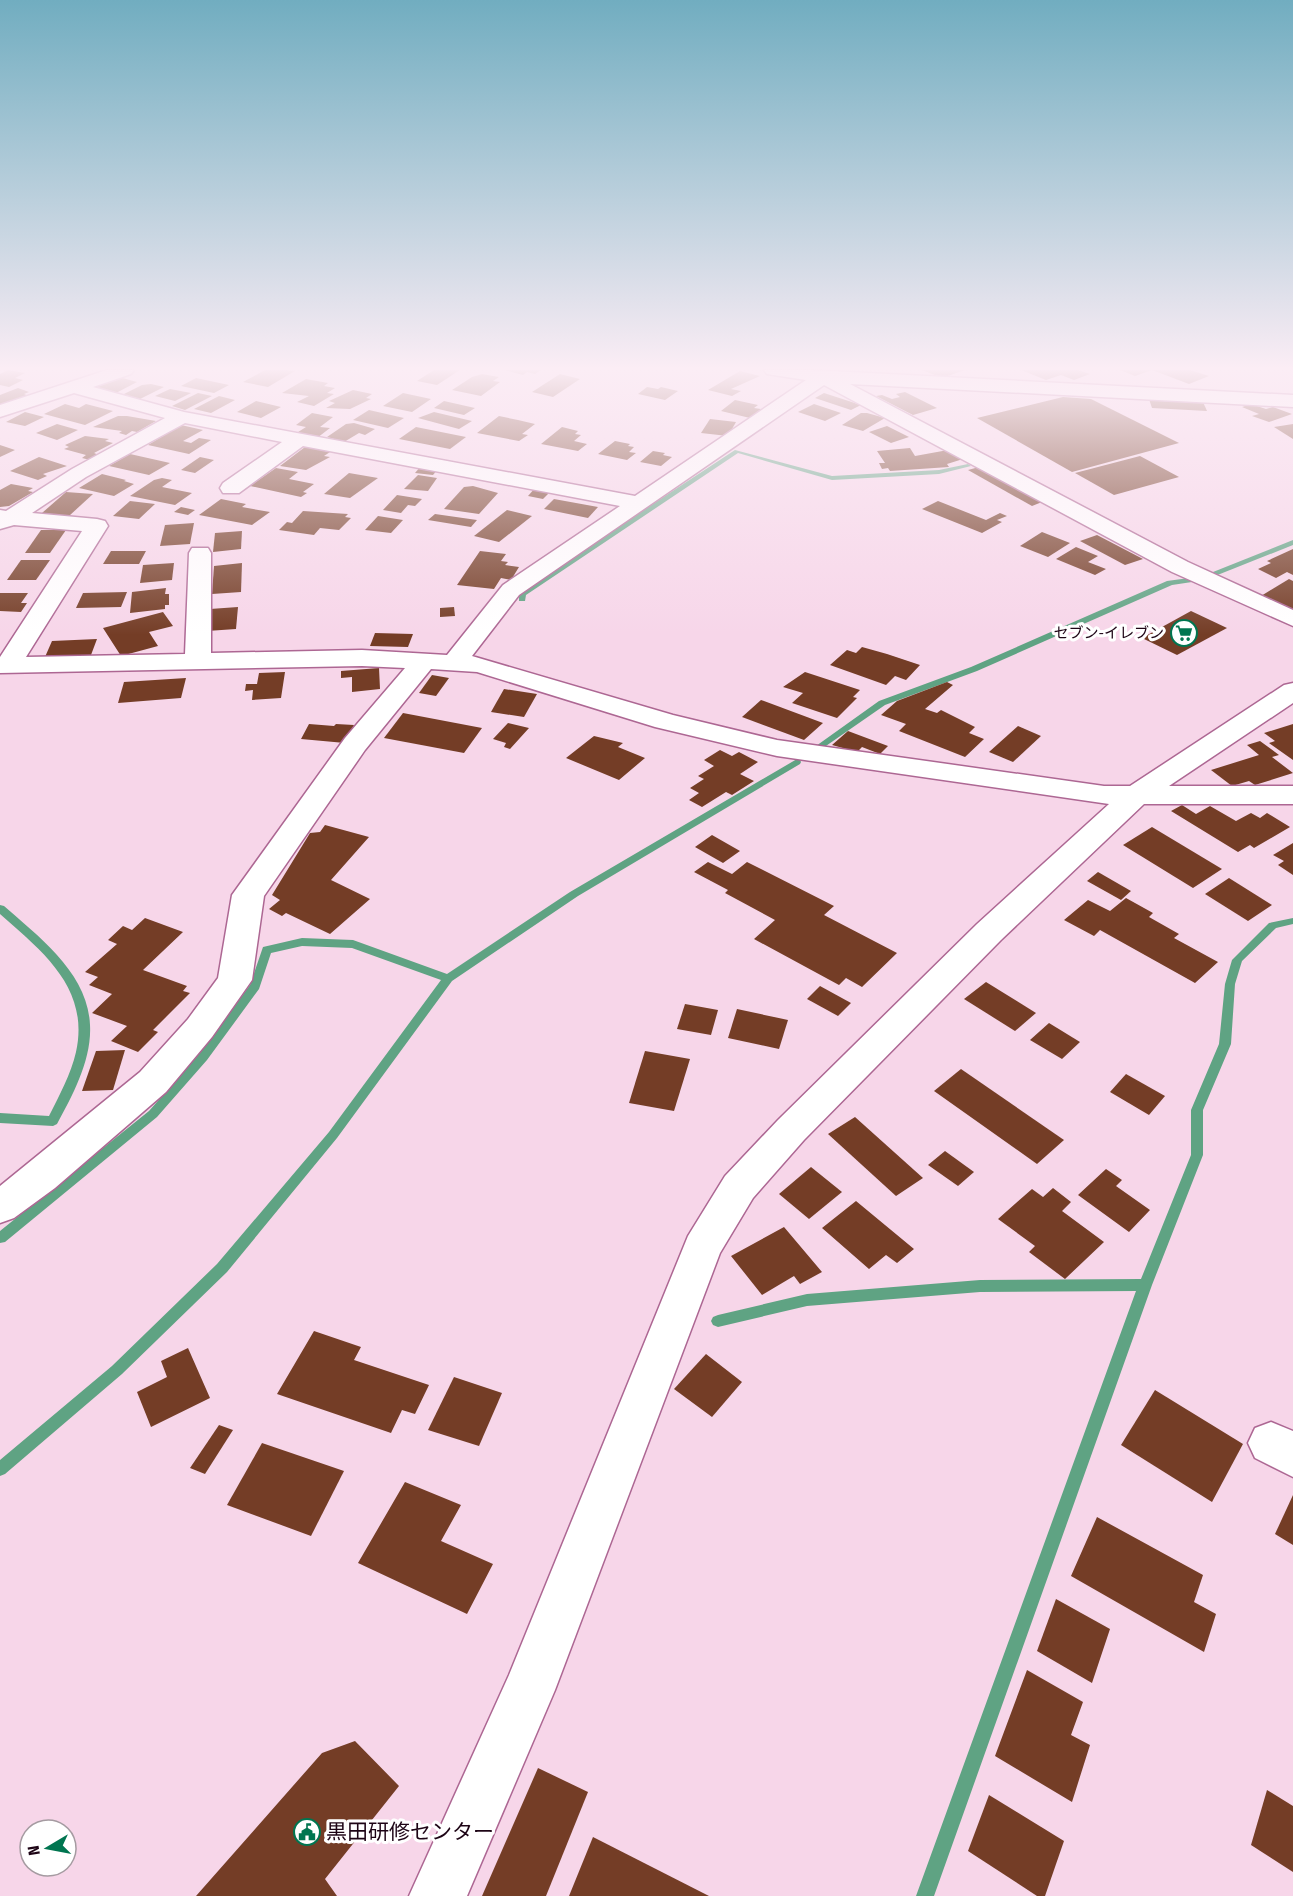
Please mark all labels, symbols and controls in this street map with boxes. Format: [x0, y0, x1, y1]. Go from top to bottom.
supermarket icon: セブン-イレブン [1169, 618, 1199, 648]
place label: セブン-イレブン [1053, 624, 1164, 642]
public building icon: 黒田研修センター [292, 1817, 322, 1847]
north arrow [18, 1818, 78, 1878]
place label: 黒田研修センター [326, 1819, 494, 1845]
text: N [24, 1844, 44, 1857]

